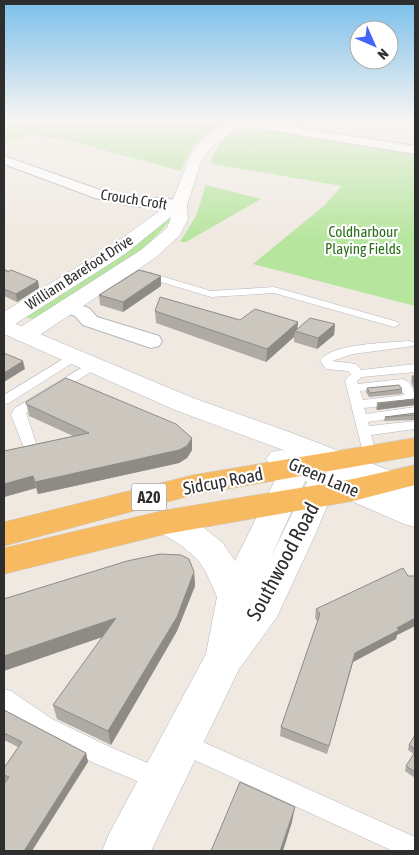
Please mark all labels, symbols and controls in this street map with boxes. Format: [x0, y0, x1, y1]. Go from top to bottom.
north arrow [349, 20, 399, 70]
text: N [375, 46, 392, 63]
street label: Crouch Croft [100, 185, 168, 213]
park label: Coldharbour Playing Fields [325, 223, 401, 257]
street label: William Barefoot Drive [22, 231, 136, 313]
street label: Green Lane [286, 453, 362, 501]
street label: Sidcup Road [181, 463, 265, 499]
road number: A20 [132, 484, 166, 511]
street label: Southwood Road [241, 498, 323, 624]

